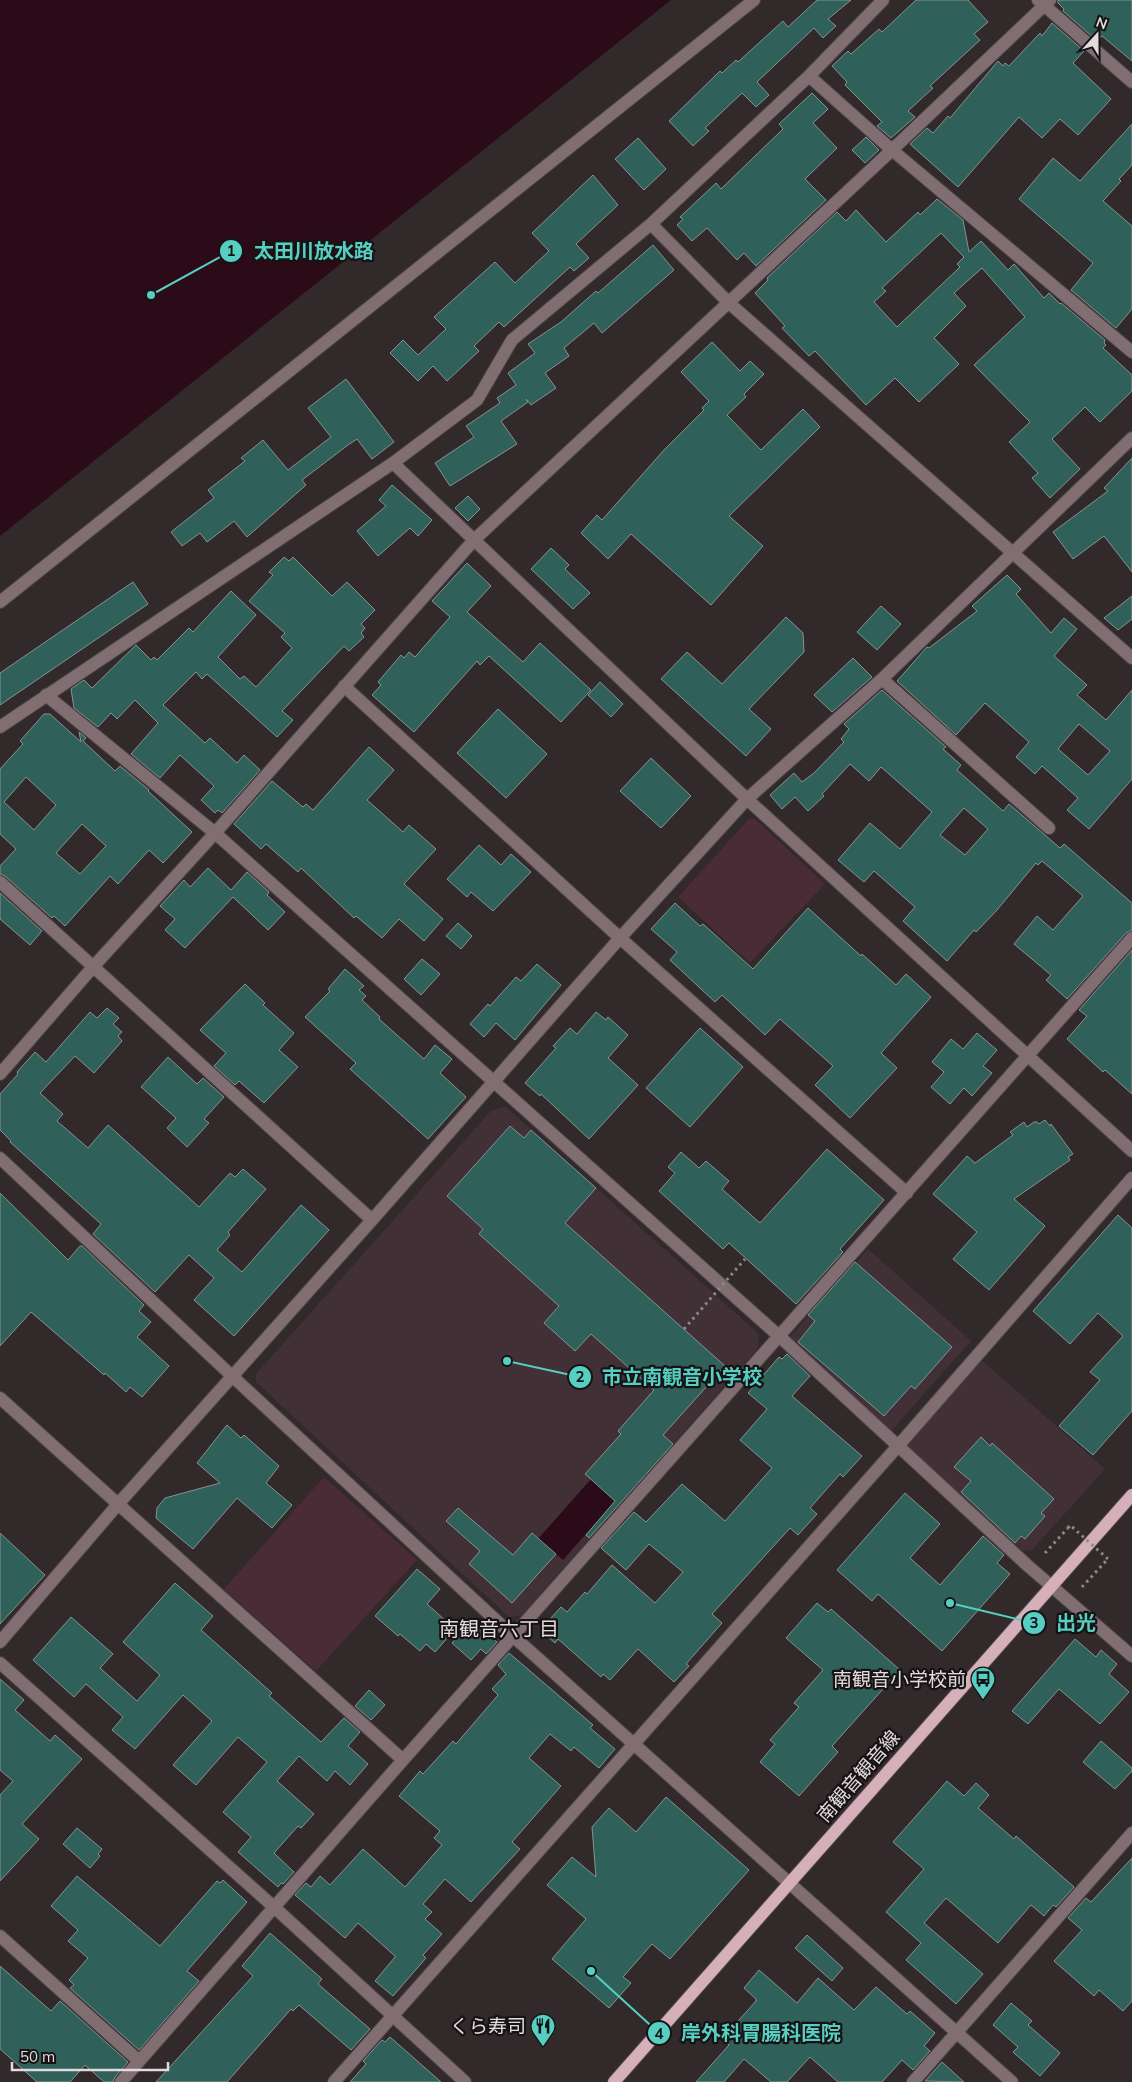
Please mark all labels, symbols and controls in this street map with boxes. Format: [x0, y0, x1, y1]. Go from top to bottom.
north arrow [1072, 10, 1122, 60]
text: N [1093, 13, 1110, 33]
callout: 太田川放水路 [219, 233, 384, 268]
text: 太田川放水路 [254, 238, 374, 263]
text: 1 [226, 241, 236, 260]
callout: 市立南観音小学校 [567, 1359, 772, 1394]
text: 市立南観音小学校 [602, 1364, 762, 1389]
text: 2 [575, 1367, 585, 1386]
callout: 出光 [1021, 1605, 1106, 1640]
text: 出光 [1056, 1610, 1096, 1635]
text: 3 [1029, 1613, 1039, 1632]
district label: 南観音六丁目 [439, 1616, 559, 1641]
bus stop icon: 南観音小学校前 [970, 1666, 996, 1700]
place label: 南観音小学校前 [833, 1667, 966, 1691]
street label: 南観音観音線 [812, 1725, 904, 1827]
restaurant icon: くら寿司 [530, 2013, 556, 2047]
place label: くら寿司 [450, 2014, 526, 2038]
callout: 岸外科胃腸科医院 [646, 2016, 851, 2051]
text: 岸外科胃腸科医院 [681, 2020, 841, 2045]
text: 4 [654, 2024, 664, 2043]
scale bar [12, 2040, 169, 2072]
text: 50 m [20, 2047, 55, 2066]

